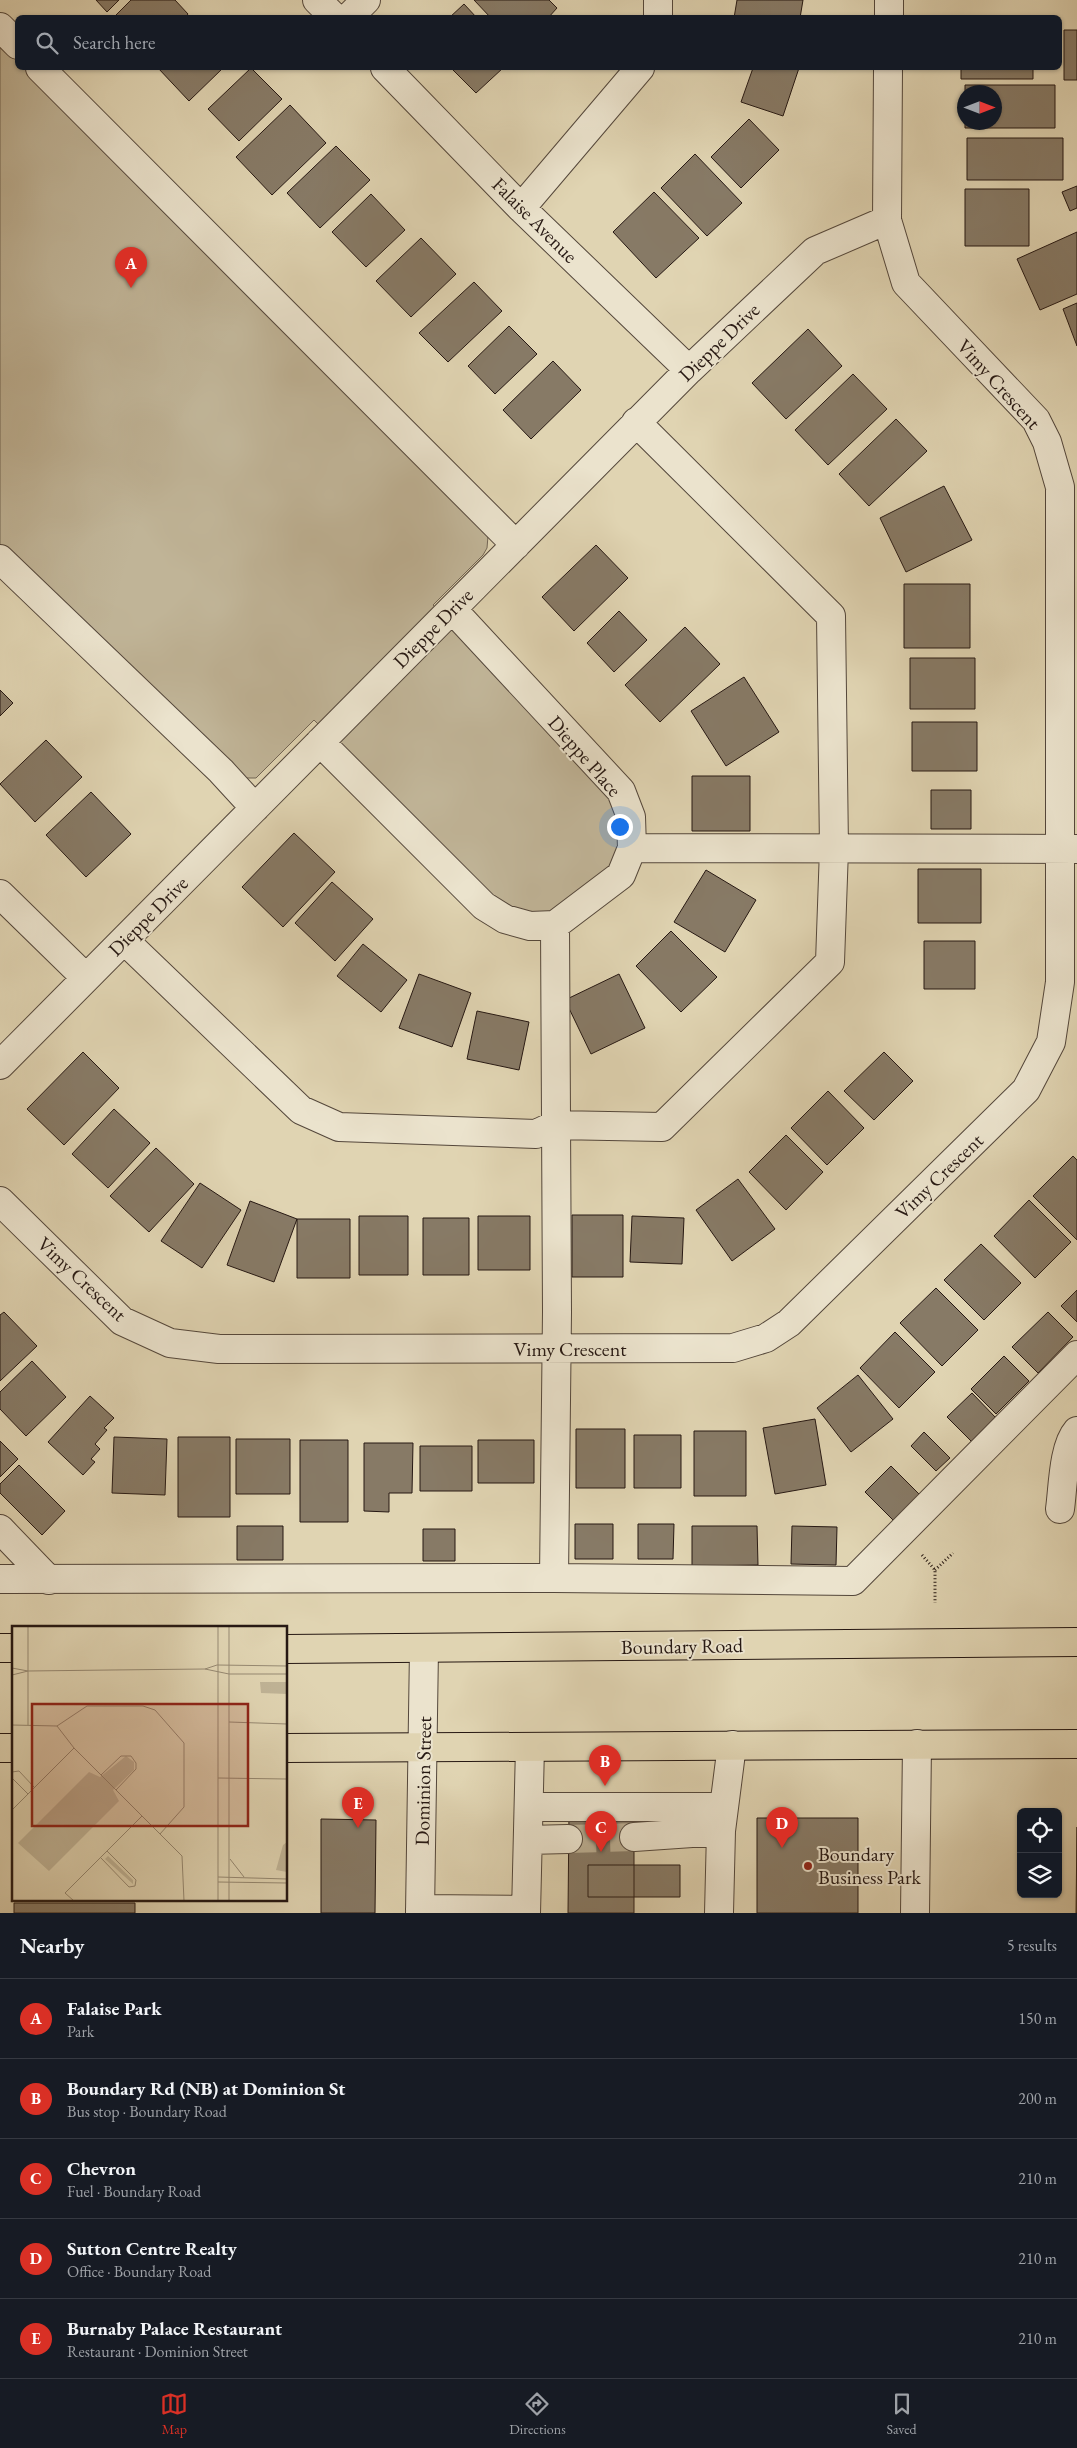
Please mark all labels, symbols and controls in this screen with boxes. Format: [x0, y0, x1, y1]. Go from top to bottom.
search box [15, 15, 1062, 70]
icon: search [33, 29, 61, 57]
text: Search here [73, 30, 155, 55]
north arrow [957, 85, 1002, 130]
street label: Falaise Avenue [487, 172, 584, 269]
pin: A [115, 247, 147, 288]
street label: Dieppe Drive [673, 297, 765, 387]
street label: Vimy Crescent [952, 333, 1047, 435]
street label: Dieppe Drive [387, 582, 479, 674]
street label: Dieppe Place [542, 710, 628, 802]
your location [607, 814, 633, 840]
street label: Dieppe Drive [102, 870, 194, 962]
street label: Vimy Crescent [889, 1127, 989, 1225]
street label: Vimy Crescent [32, 1231, 133, 1328]
street label: Vimy Crescent [514, 1336, 627, 1362]
inset map [12, 1626, 288, 1900]
street label: Boundary Road [621, 1632, 744, 1660]
street label: Dominion Street [409, 1715, 437, 1846]
pin: B [589, 1745, 621, 1786]
pin: E [342, 1787, 374, 1828]
pin: D [766, 1807, 798, 1848]
map controls [1017, 1808, 1062, 1898]
button: locate [1017, 1808, 1062, 1853]
pin: C [585, 1811, 617, 1852]
place label: Boundary Business Park [818, 1841, 922, 1890]
button: layers [1017, 1853, 1062, 1898]
marker: Boundary Business Park [802, 1860, 814, 1872]
text: Nearby [20, 1932, 84, 1959]
text: 5 results [1007, 1935, 1057, 1956]
text: Falaise Park [67, 1996, 162, 2021]
text: A [30, 2008, 42, 2029]
text: 150 m [1018, 2008, 1057, 2029]
text: Park [67, 2021, 94, 2042]
text: Boundary Rd (NB) at Dominion St [67, 2076, 345, 2101]
text: B [31, 2088, 41, 2109]
text: 200 m [1018, 2088, 1057, 2109]
text: Bus stop · Boundary Road [67, 2101, 227, 2122]
text: Chevron [67, 2156, 136, 2181]
text: C [30, 2168, 42, 2189]
text: 210 m [1018, 2168, 1057, 2189]
text: Fuel · Boundary Road [67, 2181, 201, 2202]
text: Sutton Centre Realty [67, 2236, 237, 2261]
text: D [30, 2248, 42, 2269]
text: 210 m [1018, 2248, 1057, 2269]
text: Office · Boundary Road [67, 2261, 211, 2282]
text: Burnaby Palace Restaurant [67, 2316, 282, 2341]
text: E [31, 2328, 41, 2349]
text: 210 m [1018, 2328, 1057, 2349]
text: Restaurant · Dominion Street [67, 2341, 248, 2362]
tab: Map [160, 2390, 188, 2438]
tab: Directions [509, 2390, 566, 2438]
tab: Saved [887, 2390, 917, 2438]

